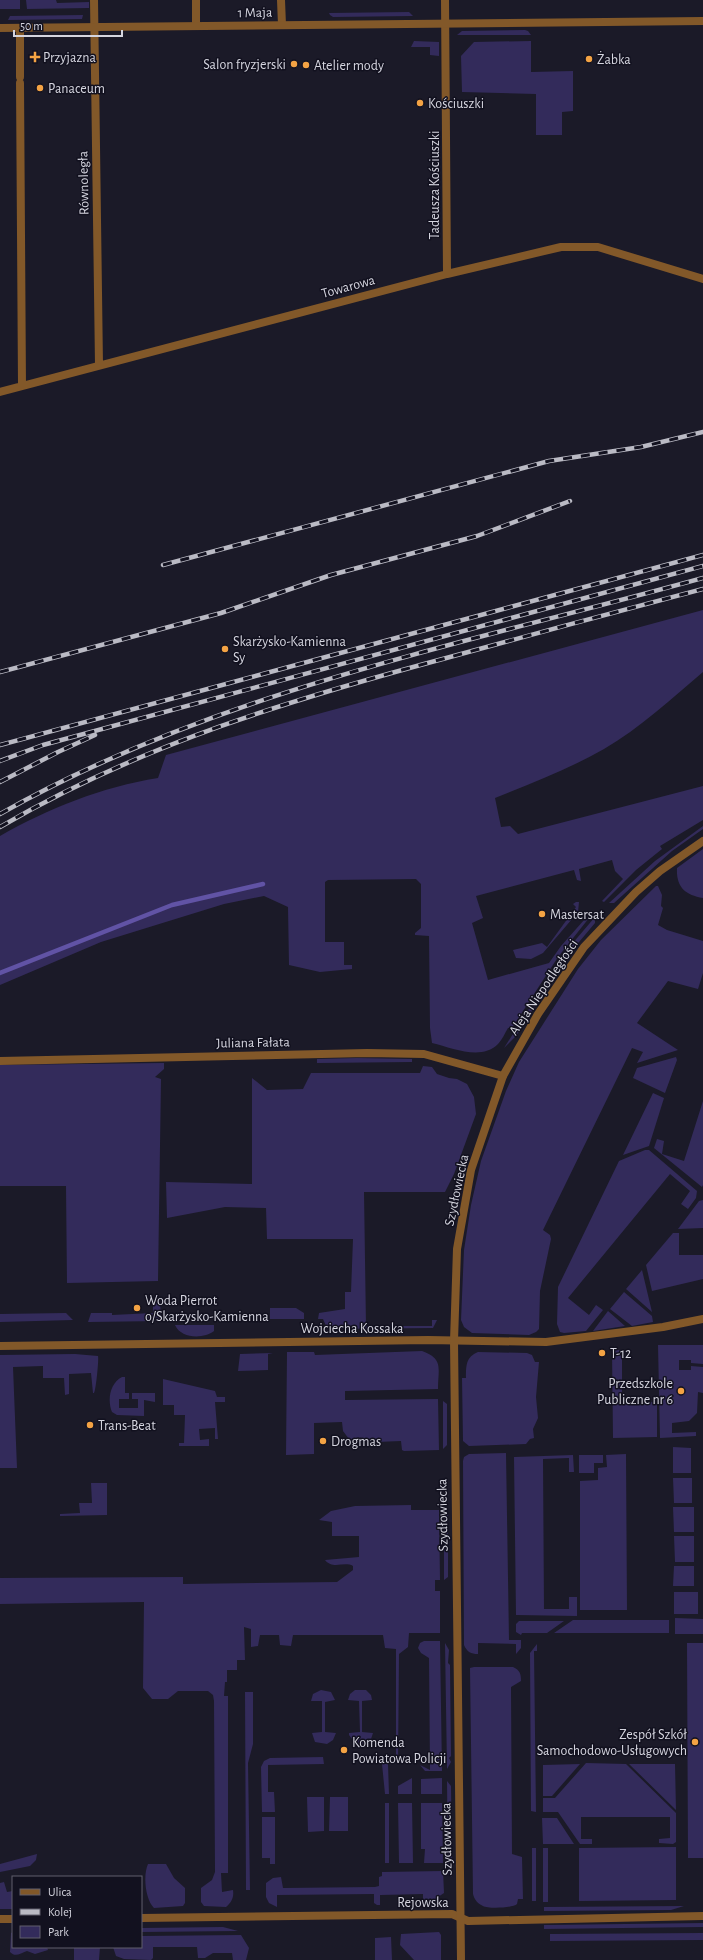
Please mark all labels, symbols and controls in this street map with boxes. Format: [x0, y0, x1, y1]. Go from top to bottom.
street label: 1 Maja [238, 6, 273, 20]
scale bar [14, 12, 122, 38]
text: 50 m [20, 20, 43, 32]
place label: Żabka [597, 50, 631, 67]
place label: Przyjazna [43, 51, 97, 65]
marker: Przyjazna [30, 52, 40, 62]
marker: Żabka [584, 54, 594, 64]
place label: Salon fryzjerski [203, 58, 286, 72]
marker: Salon fryzjerski [289, 59, 299, 69]
place label: Atelier mody [314, 59, 384, 73]
marker: Atelier mody [301, 60, 311, 70]
place label: Panaceum [48, 82, 105, 96]
marker: Panaceum [35, 83, 45, 93]
place label: Kościuszki [428, 97, 484, 111]
marker: Kościuszki [415, 98, 425, 108]
street label: Tadeusza Kościuszki [428, 131, 442, 240]
street label: Równoległa [76, 150, 92, 215]
street label: Towarowa [320, 273, 377, 301]
place label: Skarżysko-Kamienna Sy [233, 635, 346, 665]
marker: Skarżysko-Kamienna Sy [220, 644, 230, 654]
place label: Mastersat [550, 908, 604, 922]
marker: Mastersat [537, 909, 547, 919]
street label: Aleja Niepodległości [507, 937, 581, 1038]
street label: Juliana Fałata [216, 1035, 291, 1051]
street label: Szydłowiecka [443, 1153, 472, 1227]
place label: Woda Pierrot o/Skarżysko-Kamienna [145, 1294, 269, 1324]
marker: Woda Pierrot o/Skarżysko-Kamienna [132, 1303, 142, 1313]
street label: Wojciecha Kossaka [301, 1322, 404, 1336]
place label: T-12 [610, 1347, 631, 1361]
marker: T-12 [597, 1348, 607, 1358]
place label: Przedszkole Publiczne nr 6 [597, 1377, 673, 1407]
marker: Przedszkole Publiczne nr 6 [676, 1386, 686, 1396]
place label: Trans-Beat [98, 1419, 156, 1433]
marker: Trans-Beat [85, 1420, 95, 1430]
place label: Drogmas [331, 1435, 381, 1449]
marker: Drogmas [318, 1436, 328, 1446]
street label: Szydłowiecka [435, 1478, 451, 1552]
place label: Zespół Szkół Samochodowo-Usługowych [537, 1728, 687, 1758]
place label: Komenda Powiatowa Policji [352, 1736, 447, 1766]
marker: Zespół Szkół Samochodowo-Usługowych [690, 1737, 700, 1747]
marker: Komenda Powiatowa Policji [339, 1745, 349, 1755]
street label: Szydłowiecka [439, 1802, 455, 1876]
legend [12, 1876, 142, 1948]
text: Ulica [48, 1886, 72, 1898]
street label: Rejowska [397, 1896, 449, 1910]
text: Kolej [48, 1906, 72, 1919]
text: Park [48, 1926, 69, 1938]

